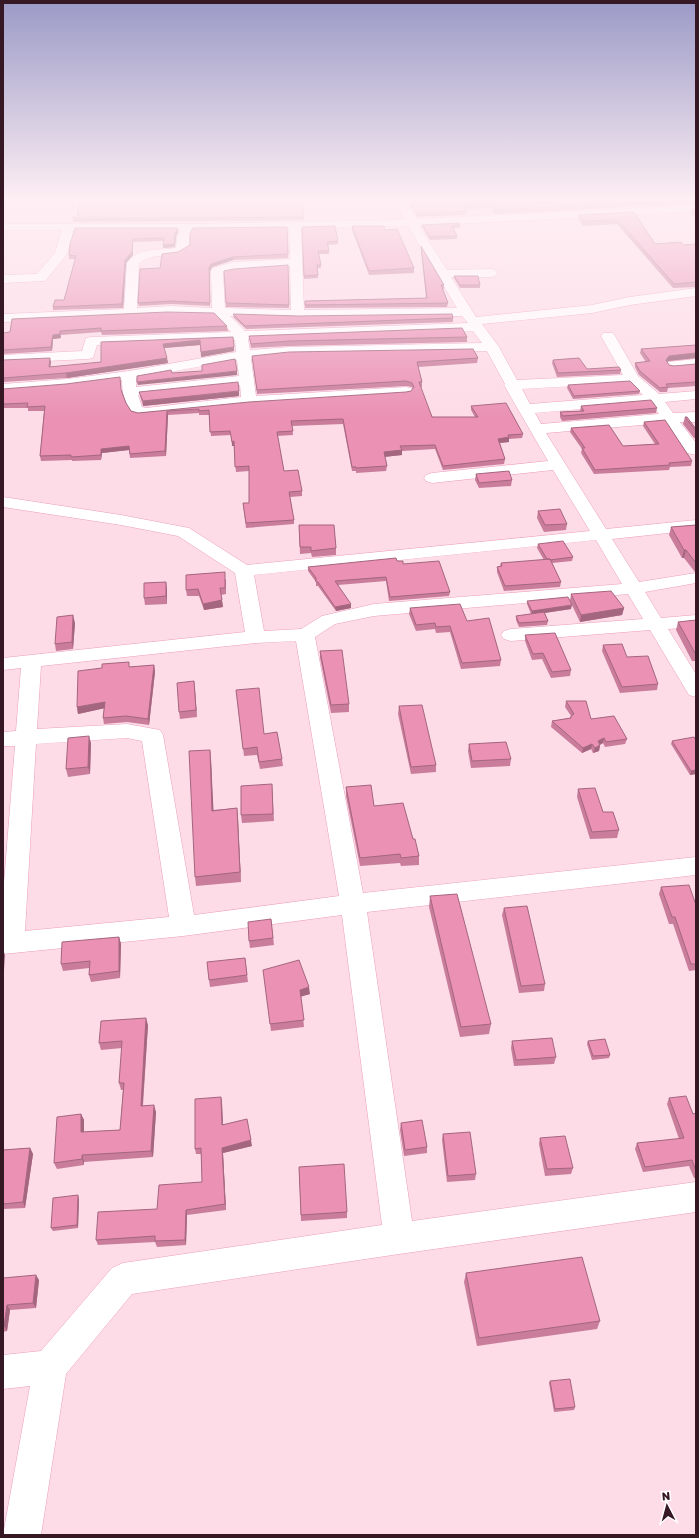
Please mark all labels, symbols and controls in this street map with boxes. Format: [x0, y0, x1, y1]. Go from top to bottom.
north arrow [647, 1486, 687, 1526]
text: N [661, 1489, 671, 1502]

